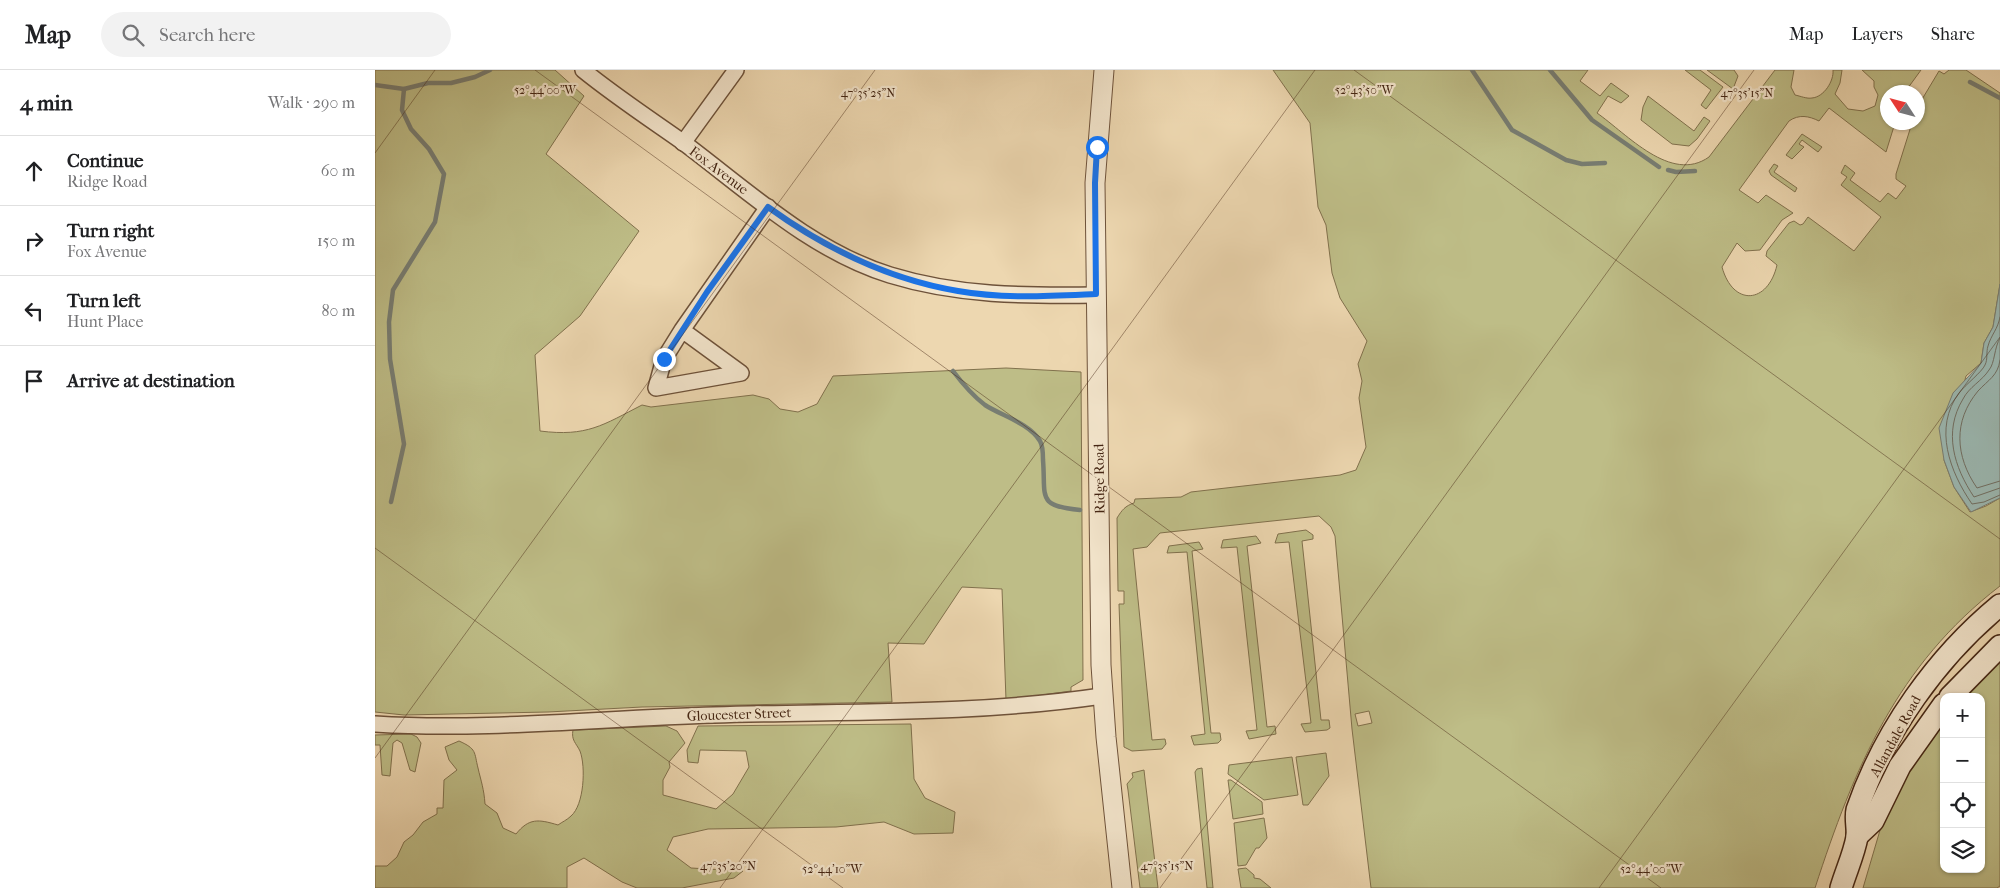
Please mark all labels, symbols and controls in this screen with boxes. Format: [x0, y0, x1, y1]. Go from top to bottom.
search box [101, 12, 451, 57]
text: Map [25, 21, 71, 49]
icon: search [119, 21, 147, 49]
text: Search here [159, 24, 255, 46]
text: Map [1789, 24, 1823, 45]
text: Layers [1851, 24, 1903, 45]
text: Share [1931, 24, 1975, 45]
text: 52°44'00"W [514, 83, 577, 97]
text: 52°43'50"W [1335, 83, 1394, 97]
north arrow [1880, 85, 1925, 130]
text: 47°35'25"N [841, 86, 895, 100]
text: 47°35'15"N [1721, 86, 1773, 100]
text: 4 min [20, 91, 73, 115]
text: Walk · 290 m [268, 93, 355, 112]
route start [1086, 136, 1109, 159]
street label: Fox Avenue [686, 143, 752, 198]
text: Continue [67, 150, 143, 172]
icon: ahead [20, 157, 48, 185]
text: 60 m [321, 161, 355, 180]
text: Ridge Road [67, 172, 147, 191]
text: Turn right [67, 220, 154, 242]
icon: right [20, 227, 48, 255]
text: 150 m [317, 231, 355, 250]
text: Fox Avenue [67, 242, 147, 261]
text: Turn left [67, 290, 141, 312]
icon: left [20, 297, 48, 325]
text: 80 m [321, 301, 355, 320]
text: Hunt Place [67, 312, 143, 331]
route end [653, 348, 676, 371]
icon: arrive [20, 367, 48, 395]
text: Arrive at destination [67, 370, 235, 392]
street label: Ridge Road [1090, 443, 1109, 514]
street label: Allandale Road [1866, 692, 1925, 781]
map controls [1940, 693, 1985, 873]
button: + [1940, 693, 1985, 738]
street label: Gloucester Street [686, 704, 792, 725]
button: − [1940, 738, 1985, 783]
button: locate [1940, 783, 1985, 828]
button: layers [1940, 828, 1985, 873]
text: 47°35'20"N [700, 859, 756, 873]
text: 47°35'15"N [1141, 859, 1193, 873]
text: 52°44'10"W [802, 862, 863, 876]
text: 52°44'00"W [1620, 862, 1683, 876]

